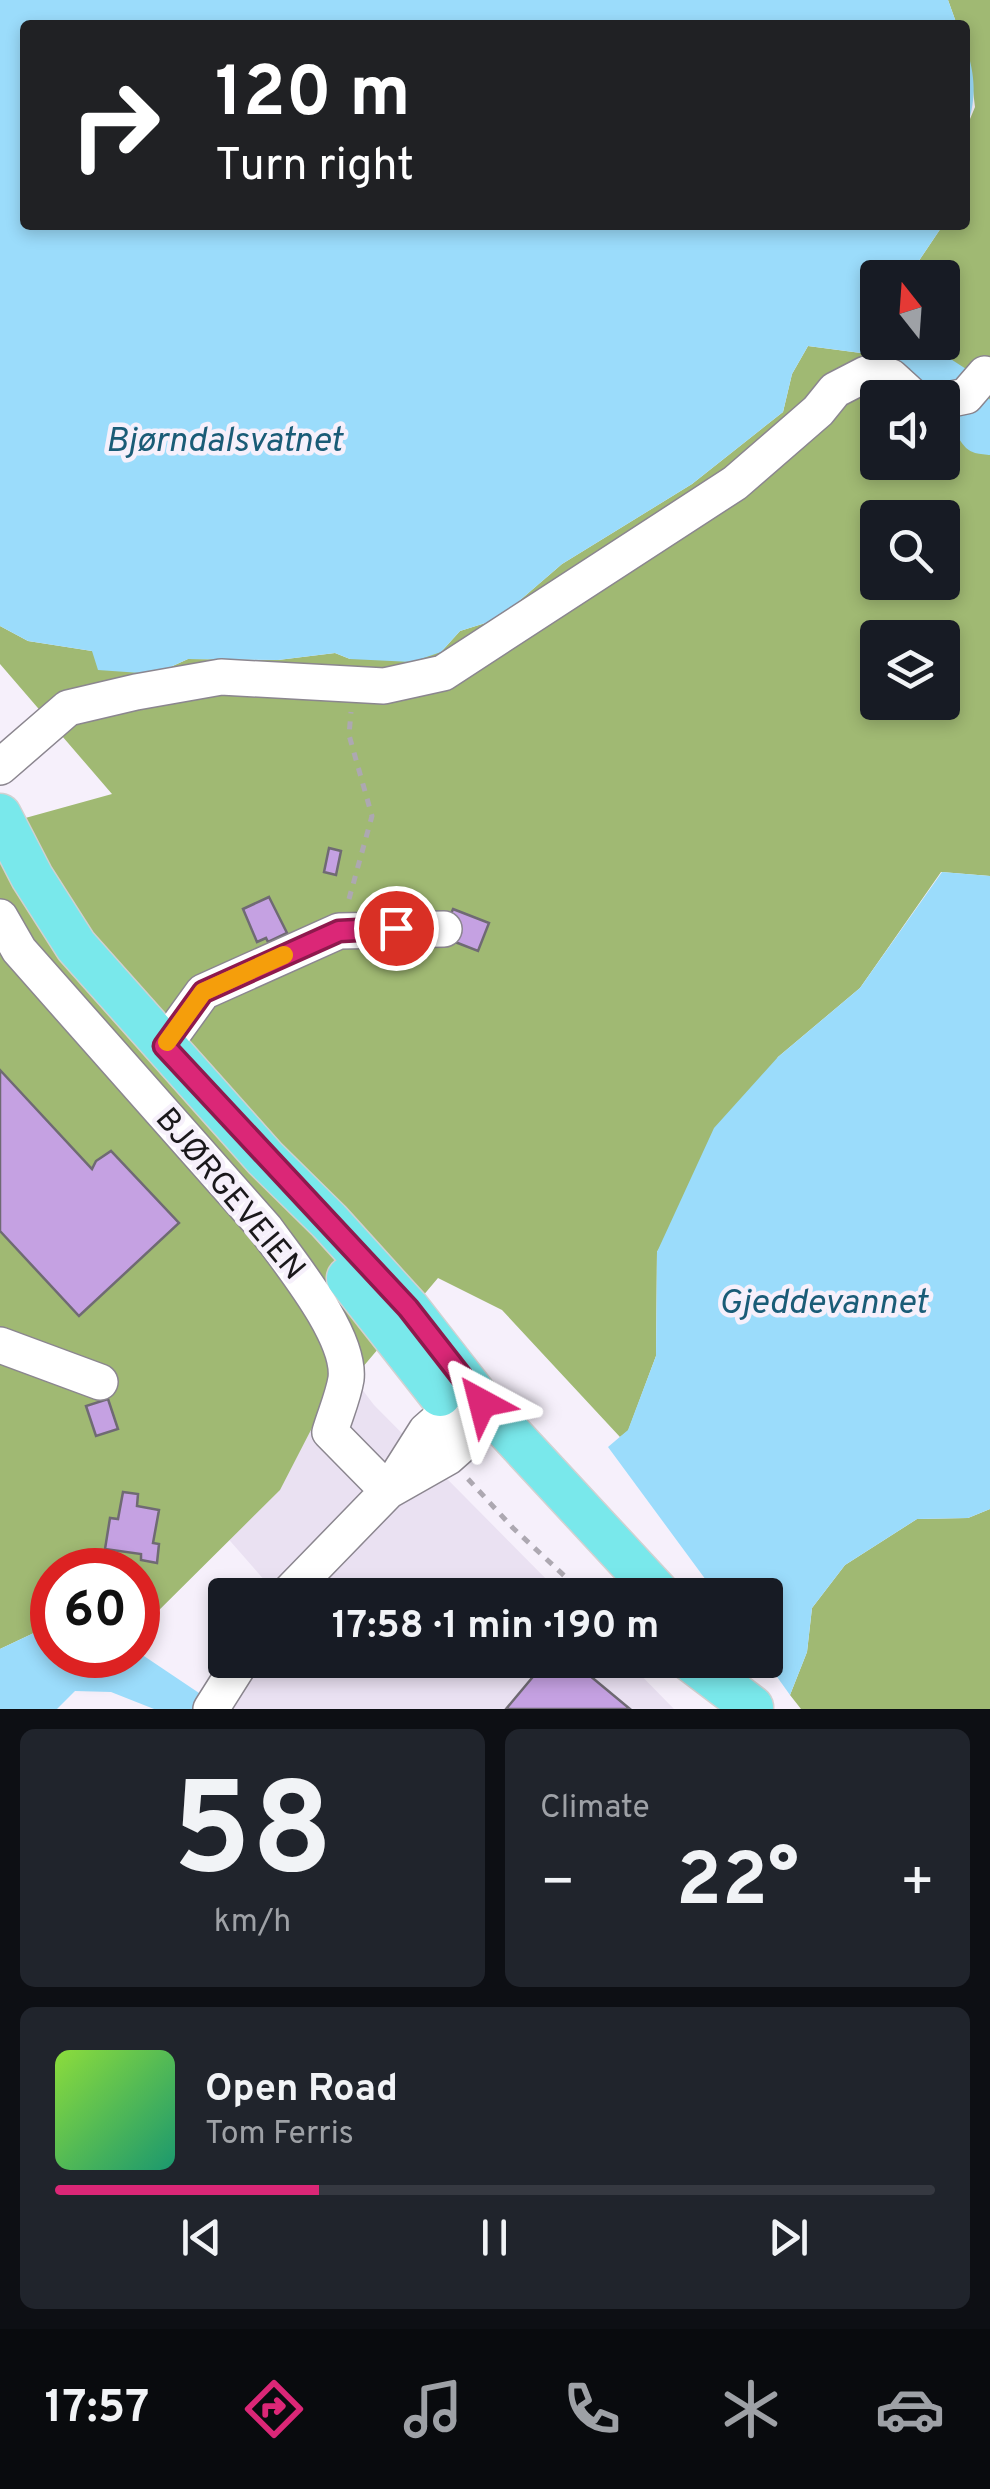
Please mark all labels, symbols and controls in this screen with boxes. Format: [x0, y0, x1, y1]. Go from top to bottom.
text: 120 m [215, 52, 411, 141]
icon: right [50, 60, 180, 190]
text: Turn right [215, 139, 414, 196]
north arrow [860, 260, 960, 360]
map controls [860, 260, 960, 720]
button: sound [860, 380, 960, 480]
water label: Bjørndalsvatnet [105, 420, 344, 464]
button: search [860, 500, 960, 600]
button: layers [860, 620, 960, 720]
pin [354, 886, 439, 971]
icon: arrive [369, 901, 424, 956]
street label: BJØRGEVEIEN [145, 1101, 313, 1289]
water label: Gjeddevannet [719, 1282, 929, 1326]
position arrow [430, 1351, 534, 1455]
speed limit sign: 60 [30, 1548, 160, 1678]
text: 17:58 · 1 min · 190 m [332, 1603, 659, 1652]
text: 58 [172, 1755, 333, 1920]
text: Climate [540, 1789, 650, 1829]
text: 22° [676, 1837, 799, 1932]
text: − [540, 1850, 575, 1920]
text: + [900, 1850, 935, 1920]
text: km/h [214, 1903, 291, 1943]
text: Open Road [205, 2066, 398, 2115]
text: Tom Ferris [205, 2115, 354, 2155]
icon: previous [174, 2210, 229, 2265]
icon: pause [467, 2210, 522, 2265]
icon: next [761, 2210, 816, 2265]
icon: directions [239, 2374, 309, 2444]
icon: music [398, 2374, 468, 2444]
icon: phone [557, 2374, 627, 2444]
icon: climate [716, 2374, 786, 2444]
icon: car [875, 2374, 945, 2444]
text: 17:57 [45, 2381, 149, 2438]

